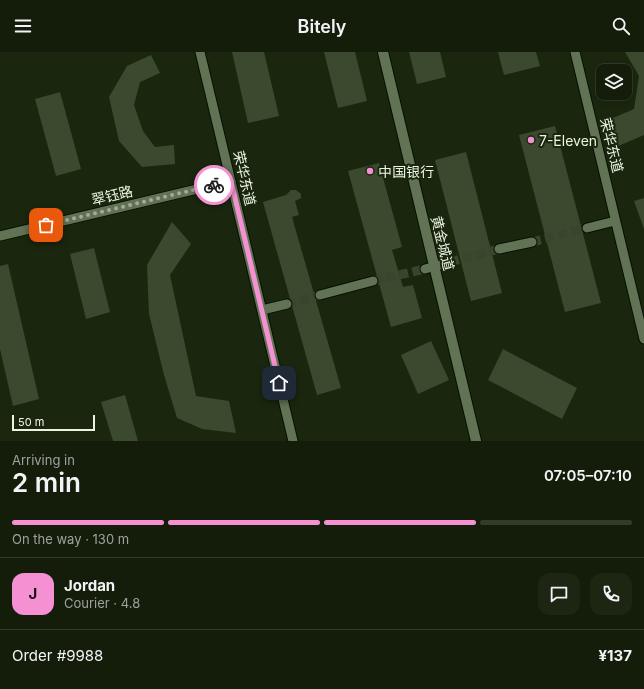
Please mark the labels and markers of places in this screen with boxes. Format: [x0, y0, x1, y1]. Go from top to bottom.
place label: 7-Eleven [539, 132, 597, 149]
marker: 7-Eleven [526, 135, 536, 145]
place label: 中国银行 [378, 163, 434, 180]
marker: 中国银行 [365, 166, 375, 176]
pin [29, 208, 63, 242]
pin [262, 366, 296, 400]

